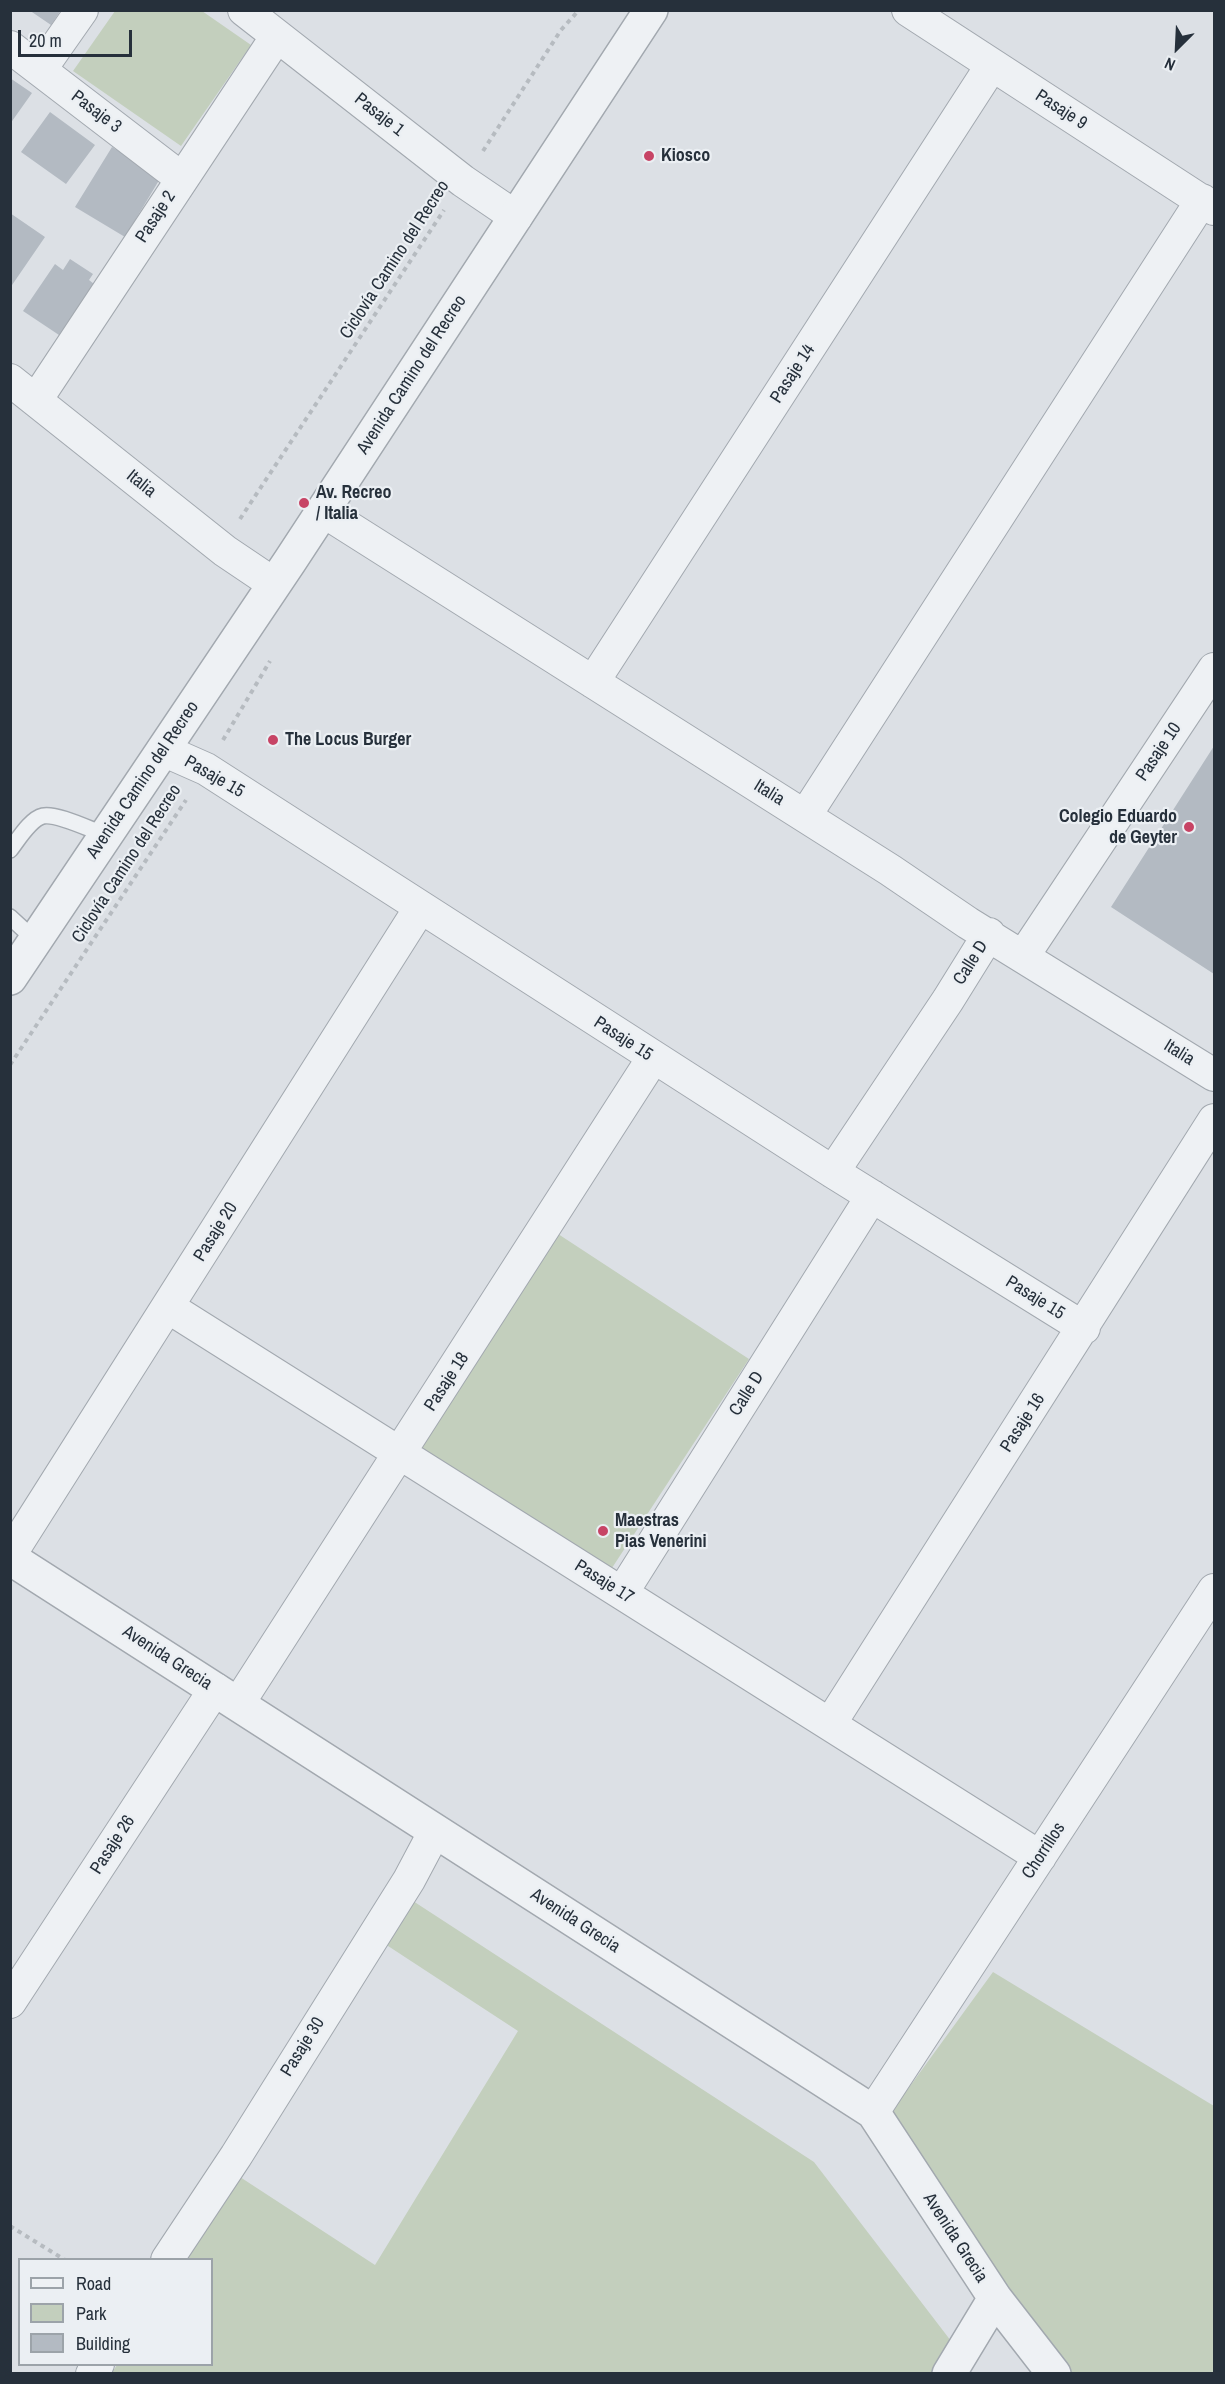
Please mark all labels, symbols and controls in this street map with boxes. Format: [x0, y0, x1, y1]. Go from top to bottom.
scale bar [21, 18, 135, 56]
north arrow [1147, 18, 1207, 78]
text: 20 m [29, 28, 62, 53]
text: N [1161, 52, 1178, 76]
street label: Pasaje 9 [1031, 85, 1091, 135]
street label: Pasaje 3 [67, 86, 125, 138]
street label: Pasaje 1 [350, 89, 408, 141]
place label: Kiosco [661, 145, 710, 167]
marker: Kiosco [642, 149, 656, 163]
street label: Ciclovía Camino del Recreo [336, 177, 454, 343]
street label: Pasaje 2 [131, 187, 181, 247]
street label: Avenida Camino del Recreo [353, 291, 471, 459]
street label: Pasaje 14 [766, 341, 820, 407]
street label: Italia [122, 466, 160, 502]
place label: Av. Recreo / Italia [316, 482, 391, 524]
marker: Av. Recreo / Italia [297, 496, 311, 510]
street label: Avenida Camino del Recreo [82, 697, 204, 863]
street label: Pasaje 10 [1132, 719, 1186, 785]
place label: The Locus Burger [285, 729, 411, 751]
marker: The Locus Burger [266, 733, 280, 747]
street label: Pasaje 15 [180, 751, 248, 803]
street label: Italia [750, 775, 788, 811]
street label: Ciclovía Camino del Recreo [68, 781, 186, 947]
place label: Colegio Eduardo de Geyter [1059, 806, 1177, 848]
marker: Colegio Eduardo de Geyter [1182, 820, 1196, 834]
street label: Calle D [949, 937, 993, 989]
street label: Pasaje 15 [590, 1012, 656, 1066]
street label: Italia [1160, 1035, 1198, 1071]
street label: Pasaje 20 [189, 1198, 243, 1266]
street label: Pasaje 15 [1001, 1271, 1069, 1325]
street label: Pasaje 18 [420, 1349, 474, 1415]
street label: Calle D [725, 1368, 769, 1420]
street label: Pasaje 16 [996, 1390, 1050, 1456]
place label: Maestras Pias Venerini [615, 1510, 707, 1552]
marker: Maestras Pias Venerini [596, 1524, 610, 1538]
street label: Pasaje 17 [570, 1555, 638, 1609]
street label: Avenida Grecia [118, 1621, 216, 1695]
street label: Pasaje 26 [86, 1812, 140, 1878]
street label: Chorrillos [1018, 1819, 1070, 1883]
street label: Avenida Grecia [526, 1884, 624, 1958]
street label: Pasaje 30 [276, 2013, 330, 2081]
street label: Avenida Grecia [918, 2189, 992, 2287]
legend [18, 2258, 213, 2366]
text: Road [76, 2271, 111, 2296]
text: Park [76, 2301, 106, 2326]
text: Building [76, 2331, 130, 2356]

